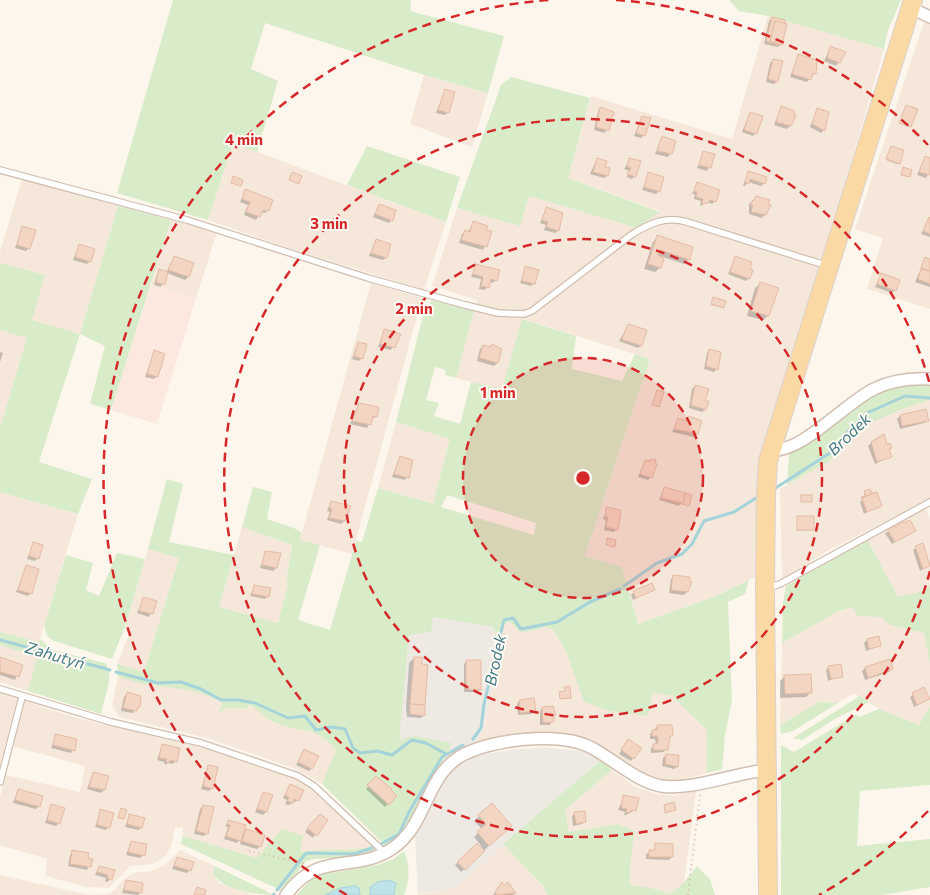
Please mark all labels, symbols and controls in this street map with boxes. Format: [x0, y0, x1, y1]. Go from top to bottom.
text: 4 min [225, 130, 263, 148]
text: 3 min [310, 214, 348, 232]
text: 2 min [395, 299, 433, 317]
text: 1 min [480, 383, 516, 401]
water label: Brodek [823, 408, 874, 459]
centre of rings [574, 469, 592, 487]
water label: Brodek [480, 632, 509, 687]
water label: Zahutyń [22, 637, 87, 672]

